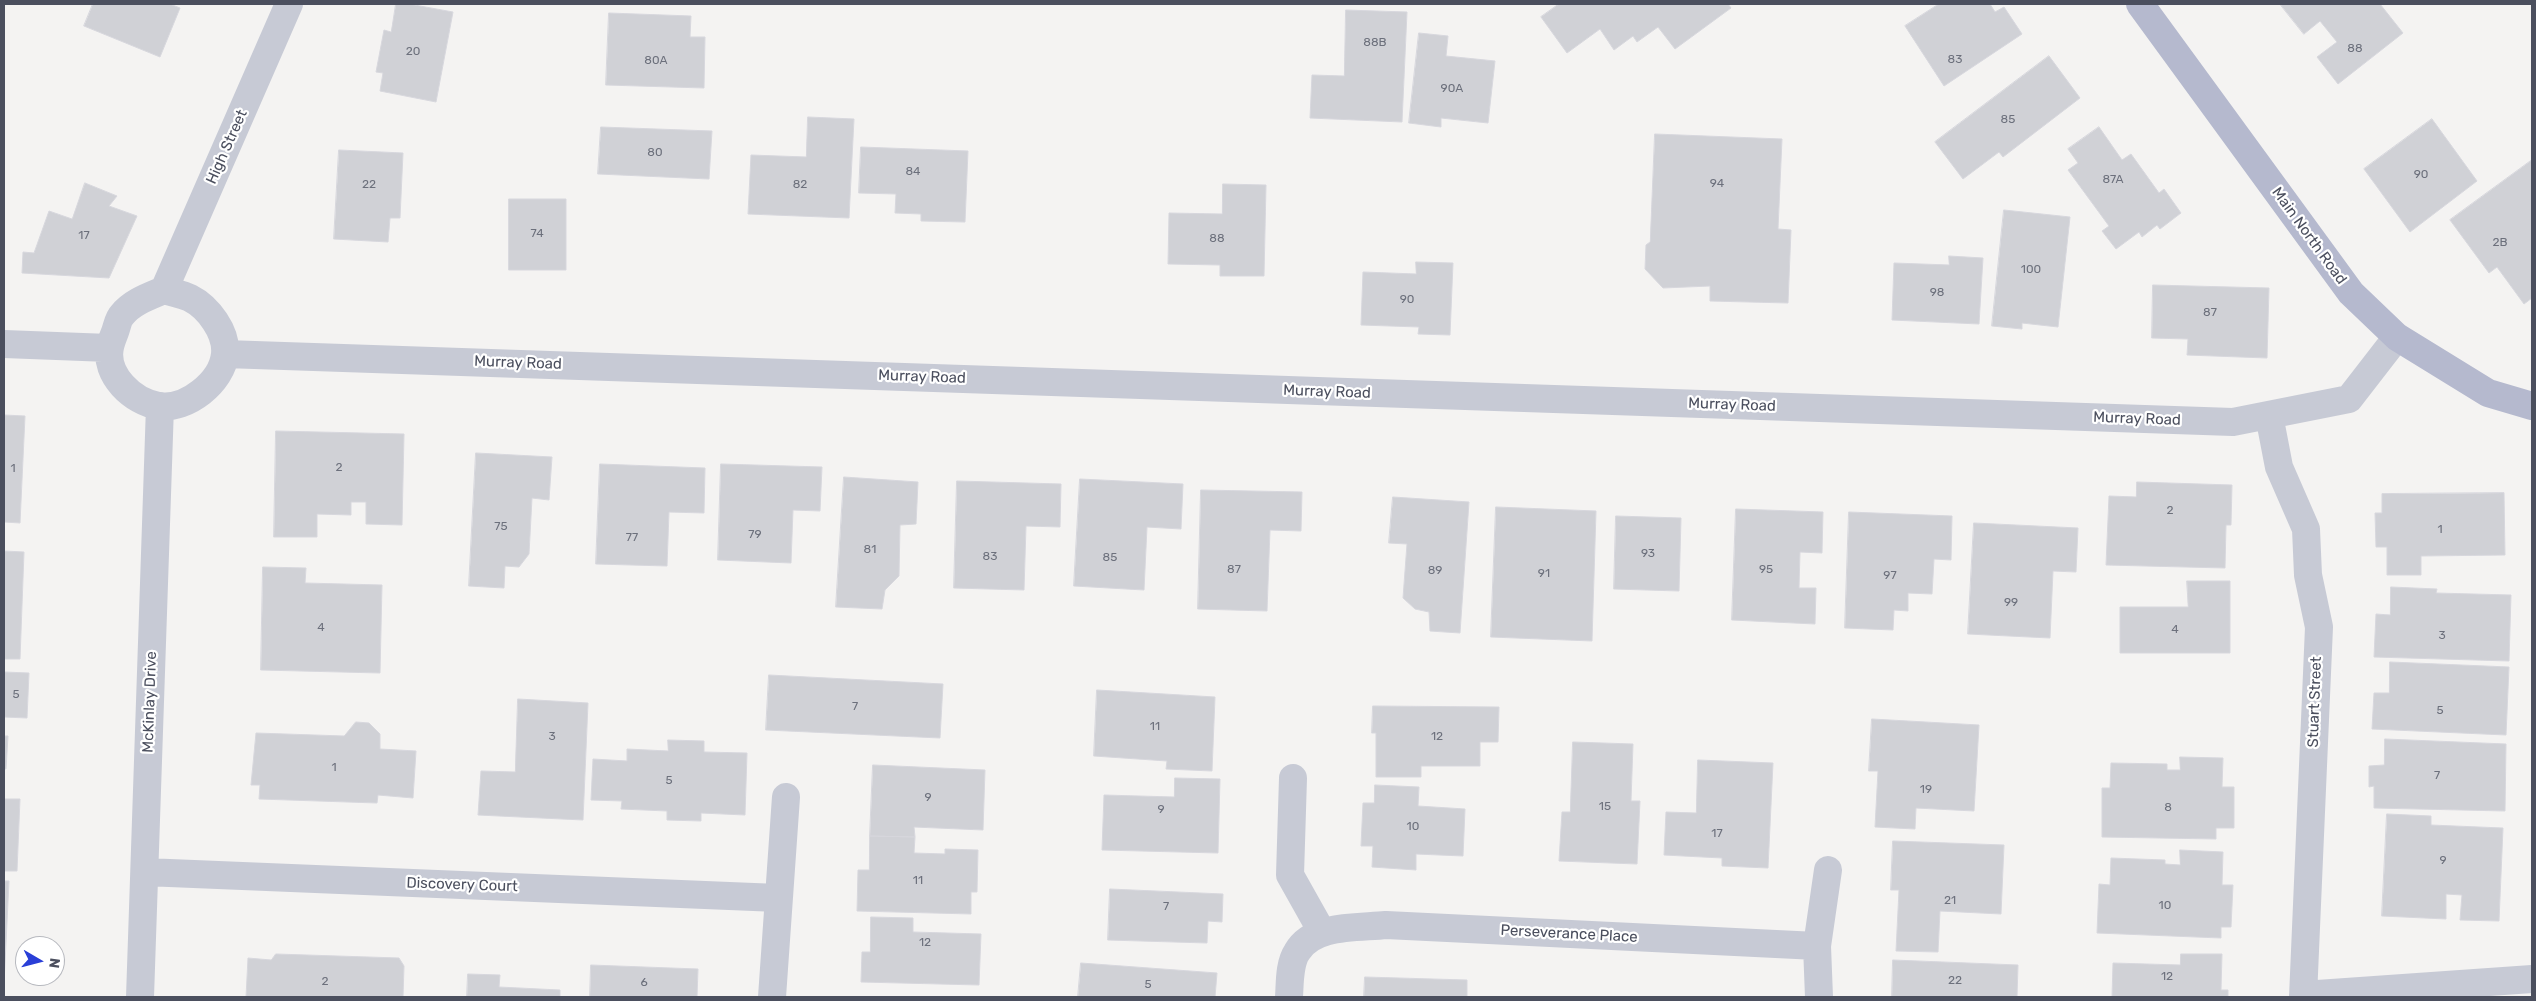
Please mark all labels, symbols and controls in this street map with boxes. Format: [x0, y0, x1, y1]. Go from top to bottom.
house number: 88B [1363, 36, 1387, 50]
house number: 88 [2347, 42, 2363, 56]
house number: 20 [406, 45, 420, 59]
house number: 83 [1948, 53, 1962, 67]
house number: 80A [644, 54, 668, 68]
house number: 90A [1441, 82, 1463, 96]
street label: High Street [203, 107, 251, 187]
house number: 85 [2001, 113, 2015, 127]
house number: 80 [647, 146, 663, 160]
house number: 84 [905, 165, 921, 179]
house number: 90 [2414, 168, 2428, 182]
house number: 87A [2102, 173, 2124, 187]
house number: 94 [1710, 177, 1724, 191]
house number: 22 [362, 178, 376, 192]
house number: 82 [793, 178, 807, 192]
street label: Main North Road [2268, 184, 2350, 288]
house number: 74 [530, 227, 544, 241]
house number: 17 [78, 229, 90, 243]
house number: 88 [1209, 232, 1225, 246]
house number: 2B [2492, 236, 2508, 250]
house number: 100 [2021, 263, 2041, 277]
house number: 98 [1930, 286, 1944, 300]
house number: 90 [1400, 293, 1414, 307]
house number: 87 [2203, 306, 2217, 320]
street label: Murray Road [474, 352, 562, 374]
street label: Murray Road [878, 366, 966, 388]
street label: Murray Road [1283, 381, 1371, 403]
street label: Murray Road [1688, 394, 1776, 416]
street label: Murray Road [2093, 408, 2181, 430]
house number: 2 [335, 461, 343, 475]
house number: 1 [10, 462, 16, 476]
house number: 2 [2166, 504, 2174, 518]
house number: 75 [494, 520, 508, 534]
house number: 1 [2437, 523, 2443, 537]
house number: 79 [748, 528, 762, 542]
house number: 77 [626, 531, 638, 545]
house number: 81 [864, 543, 876, 557]
house number: 93 [1641, 547, 1655, 561]
house number: 83 [983, 550, 997, 564]
house number: 85 [1103, 551, 1117, 565]
house number: 87 [1227, 563, 1241, 577]
house number: 95 [1759, 563, 1773, 577]
house number: 89 [1428, 564, 1442, 578]
house number: 91 [1538, 567, 1550, 581]
house number: 97 [1883, 569, 1897, 583]
house number: 99 [2004, 596, 2018, 610]
house number: 4 [317, 621, 325, 635]
house number: 4 [2171, 623, 2179, 637]
house number: 3 [2438, 629, 2446, 643]
street label: McKinlay Drive [139, 651, 161, 753]
street label: Stuart Street [2304, 656, 2326, 748]
house number: 5 [12, 688, 20, 702]
house number: 7 [852, 700, 858, 714]
house number: 5 [2436, 704, 2444, 718]
house number: 11 [1150, 720, 1160, 734]
house number: 3 [548, 730, 556, 744]
house number: 12 [1431, 730, 1443, 744]
house number: 1 [331, 761, 337, 775]
house number: 7 [2434, 769, 2440, 783]
house number: 5 [665, 774, 673, 788]
house number: 19 [1920, 783, 1932, 797]
house number: 9 [924, 791, 932, 805]
house number: 15 [1599, 800, 1611, 814]
house number: 8 [2164, 801, 2172, 815]
house number: 9 [1157, 803, 1165, 817]
house number: 10 [1407, 820, 1419, 834]
house number: 17 [1711, 827, 1723, 841]
house number: 9 [2439, 854, 2447, 868]
street label: Discovery Court [406, 874, 518, 896]
house number: 11 [913, 874, 923, 888]
house number: 21 [1944, 894, 1956, 908]
house number: 10 [2159, 899, 2171, 913]
house number: 7 [1163, 900, 1169, 914]
street label: Perseverance Place [1500, 921, 1638, 947]
north arrow [15, 936, 65, 986]
house number: 12 [919, 936, 931, 950]
text: N [45, 957, 63, 969]
house number: 12 [2161, 970, 2173, 984]
house number: 22 [1948, 974, 1962, 988]
house number: 2 [321, 975, 329, 989]
house number: 6 [640, 976, 648, 990]
house number: 5 [1144, 978, 1152, 992]

